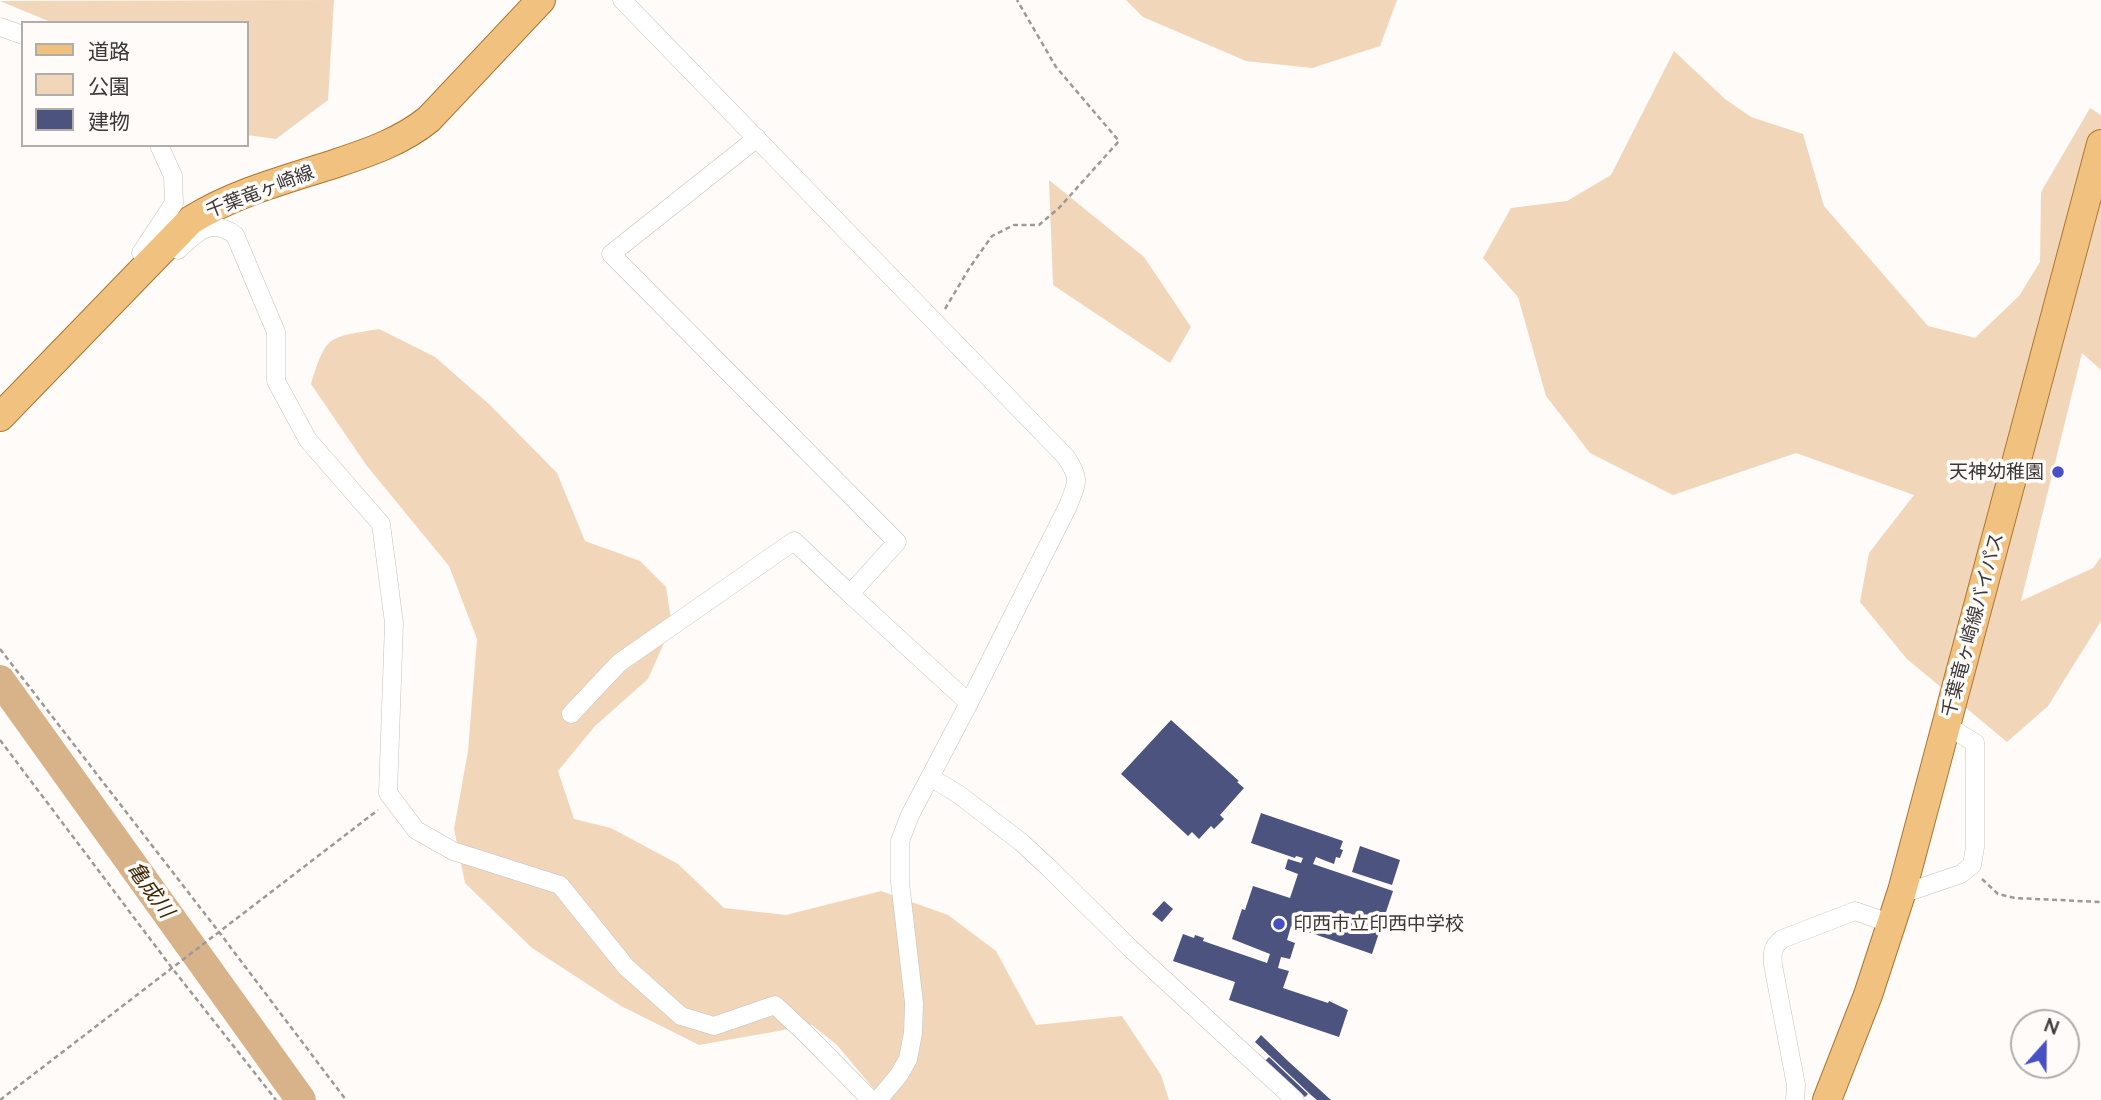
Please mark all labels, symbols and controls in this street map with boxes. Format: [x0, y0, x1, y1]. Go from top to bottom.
legend [21, 21, 248, 147]
text: 道路 [88, 38, 130, 64]
text: 公園 [88, 73, 130, 99]
text: 建物 [88, 108, 130, 134]
street label: 千葉竜ヶ崎線 [203, 161, 317, 223]
place label: 天神幼稚園 [1949, 461, 2044, 483]
marker: 天神幼稚園 [2050, 464, 2066, 480]
street label: 千葉竜ヶ崎線バイパス [1937, 530, 2009, 720]
water label: 亀成川 [121, 857, 179, 923]
place label: 印西市立印西中学校 [1293, 913, 1464, 935]
marker: 印西市立印西中学校 [1271, 916, 1287, 932]
north arrow [2010, 1009, 2080, 1079]
text: N [2041, 1012, 2063, 1040]

